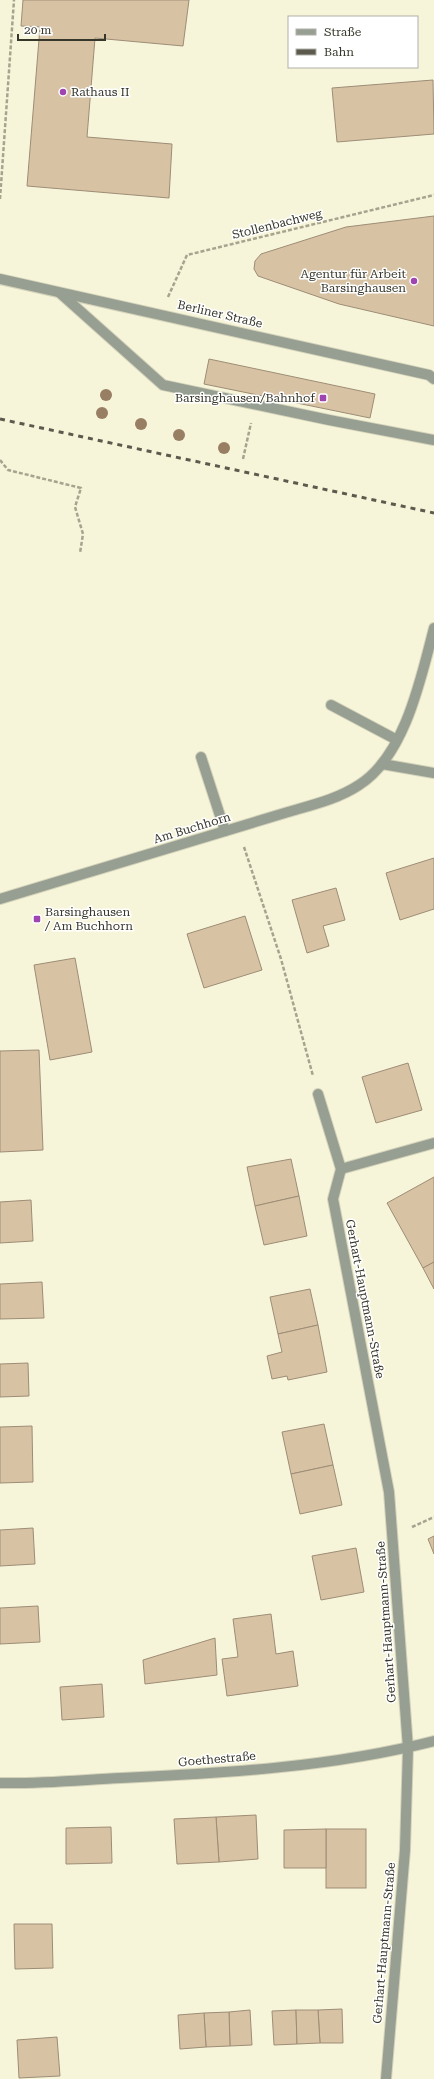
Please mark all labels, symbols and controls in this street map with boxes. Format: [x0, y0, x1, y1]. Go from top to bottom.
scale bar [18, 16, 105, 42]
legend [288, 16, 418, 68]
text: 20 m [24, 23, 51, 37]
text: Straße [324, 25, 362, 39]
text: Bahn [324, 45, 354, 59]
place label: Rathaus II [71, 85, 130, 99]
marker: Rathaus II [58, 87, 68, 97]
street label: Stollenbachweg [231, 206, 324, 242]
place label: Agentur für Arbeit Barsinghausen [301, 267, 407, 295]
marker: Agentur für Arbeit Barsinghausen [409, 276, 419, 286]
street label: Berliner Straße [176, 297, 264, 331]
place label: Barsinghausen/Bahnhof [175, 391, 315, 405]
marker: Barsinghausen/Bahnhof [318, 393, 328, 403]
street label: Am Buchhorn [152, 810, 232, 846]
place label: Barsinghausen / Am Buchhorn [44, 905, 133, 933]
marker: Barsinghausen / Am Buchhorn [32, 914, 42, 924]
street label: Gerhart-Hauptmann-Straße [343, 1218, 387, 1380]
street label: Gerhart-Hauptmann-Straße [373, 1540, 399, 1703]
street label: Goethestraße [178, 1749, 257, 1769]
street label: Gerhart-Hauptmann-Straße [370, 1861, 398, 2024]

